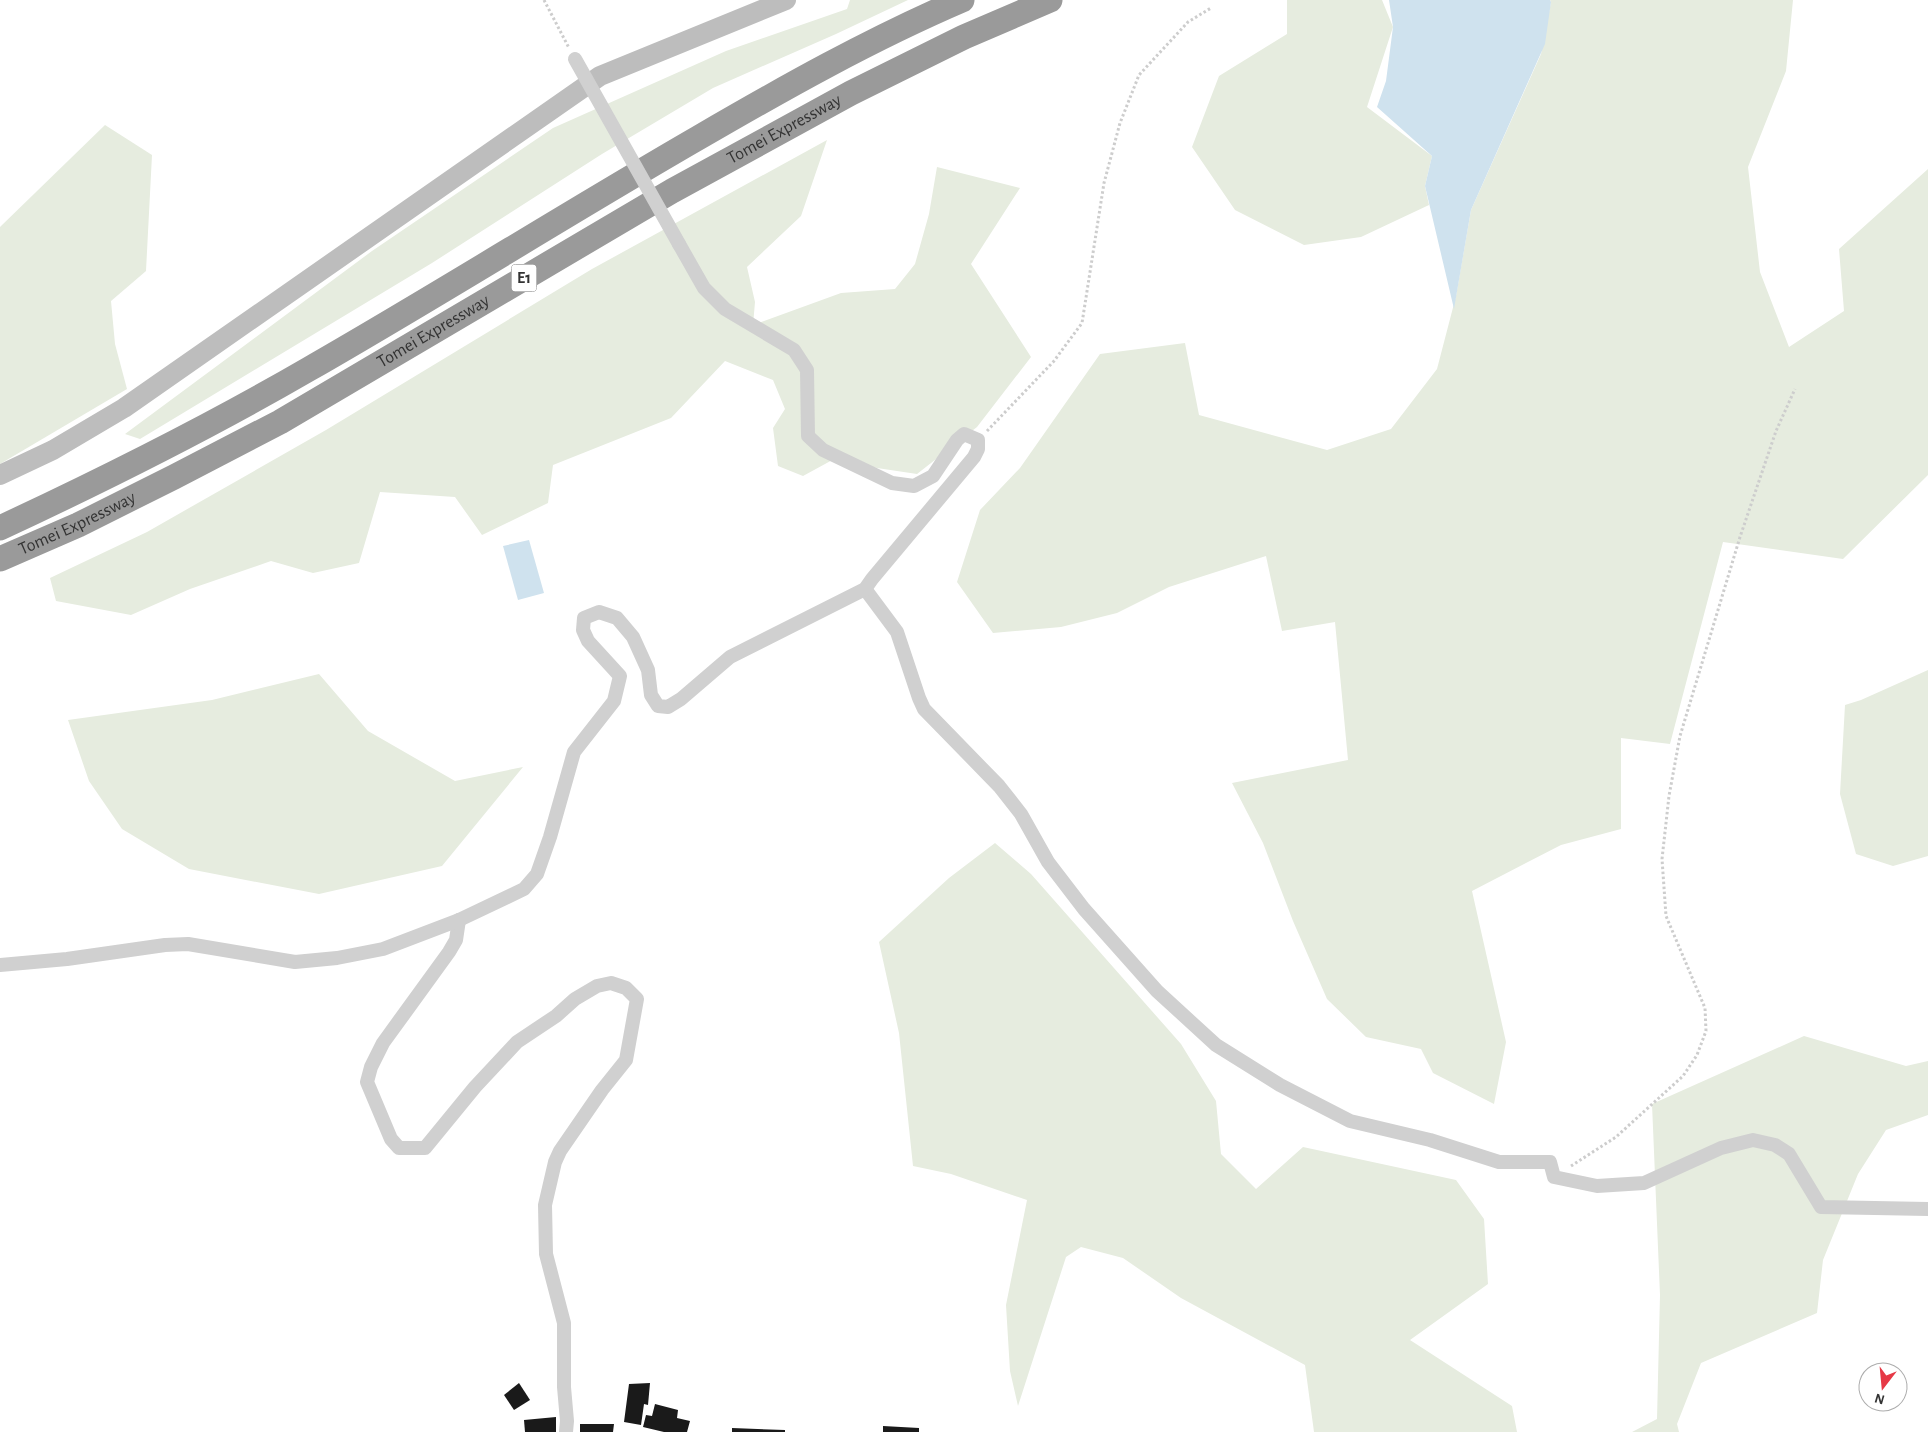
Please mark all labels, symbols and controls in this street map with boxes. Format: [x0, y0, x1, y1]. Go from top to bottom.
street label: Tomei Expressway [724, 91, 845, 168]
road number: E1 [512, 264, 536, 292]
street label: Tomei Expressway [374, 291, 493, 372]
street label: Tomei Expressway [16, 488, 139, 559]
north arrow [1858, 1362, 1908, 1412]
text: N [1873, 1390, 1886, 1407]

